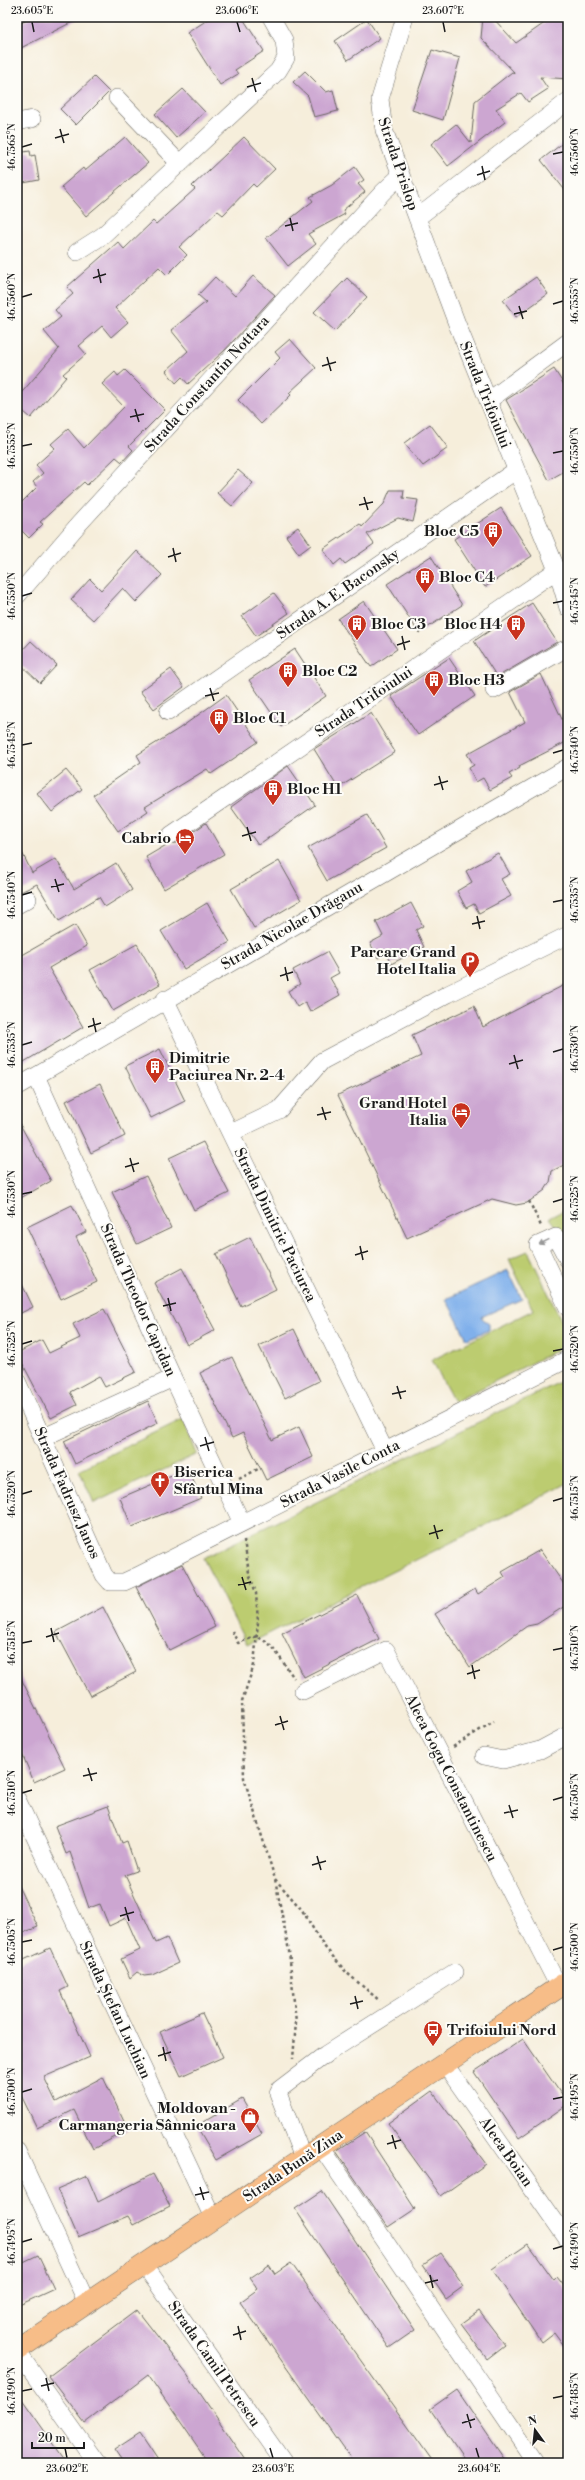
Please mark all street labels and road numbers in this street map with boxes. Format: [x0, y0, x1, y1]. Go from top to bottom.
street label: Strada Prislop [373, 115, 423, 213]
street label: Strada Constantin Nottara [141, 311, 274, 456]
street label: Strada Trifoiului [455, 339, 515, 451]
street label: Strada A. E. Baconsky [273, 544, 404, 644]
street label: Strada Trifoiului [312, 662, 417, 742]
street label: Strada Nicolae Drăganu [218, 877, 367, 974]
street label: Strada Dimitrie Paciurea [229, 1145, 321, 1305]
street label: Strada Theodor Capidan [96, 1221, 180, 1379]
street label: Strada Fadrusz Janos [29, 1424, 105, 1562]
street label: Strada Vasile Conta [277, 1435, 403, 1512]
street label: Aleea Gogu Constantinescu [400, 1690, 502, 1865]
street label: Strada Ștefan Luchian [75, 1938, 155, 2082]
street label: Aleea Boian [474, 2113, 537, 2191]
street label: Strada Bună Ziua [239, 2125, 347, 2207]
street label: Strada Camil Petrescu [163, 2297, 265, 2431]

